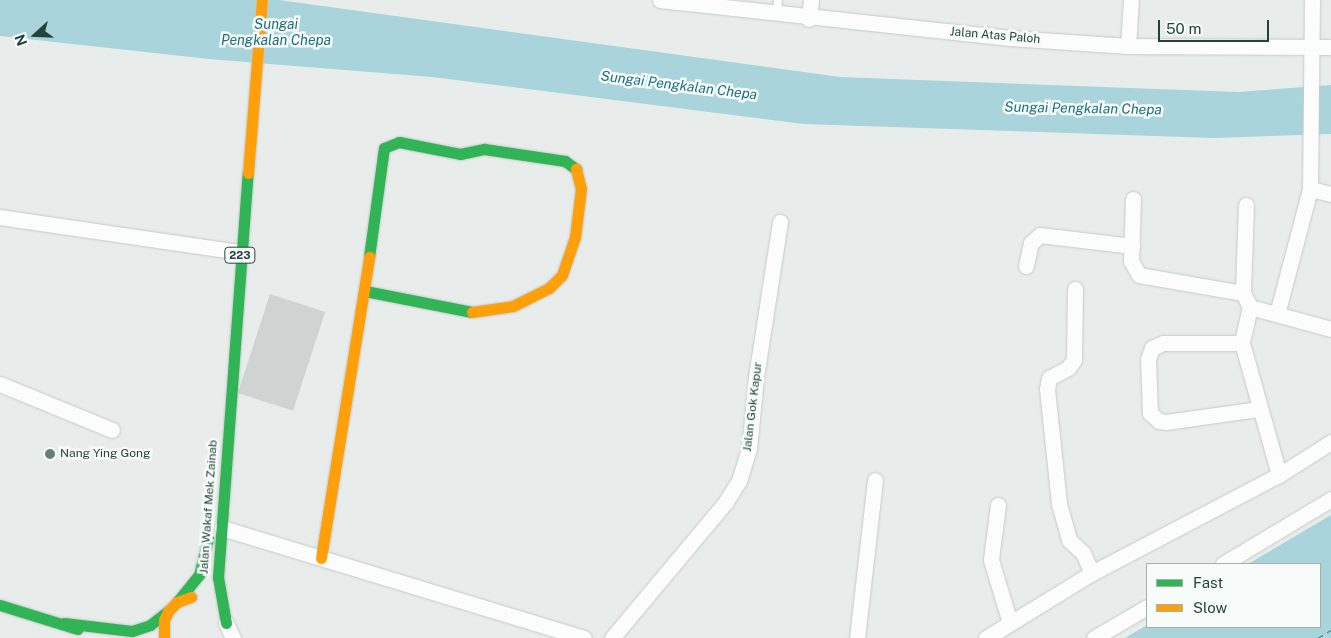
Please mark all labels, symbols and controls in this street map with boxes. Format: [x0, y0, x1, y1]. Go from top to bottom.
north arrow [10, 10, 60, 60]
scale bar [1161, 10, 1272, 42]
water label: Sungai Pengkalan Chepa [221, 16, 331, 48]
text: 50 m [1166, 20, 1201, 37]
street label: Jalan Atas Paloh [949, 25, 1041, 47]
text: N [12, 32, 30, 48]
water label: Sungai Pengkalan Chepa [600, 67, 758, 103]
water label: Sungai Pengkalan Chepa [1004, 98, 1162, 118]
road number: 223 [224, 246, 256, 264]
street label: Jalan Gok Kapur [740, 361, 766, 453]
street label: Jalan Wakaf Mek Zainab [197, 439, 221, 575]
place label: Nang Ying Gong [60, 447, 150, 461]
marker: Nang Ying Gong [44, 448, 56, 460]
legend [1146, 563, 1321, 628]
text: Fast [1193, 574, 1223, 591]
text: Slow [1193, 599, 1227, 616]

